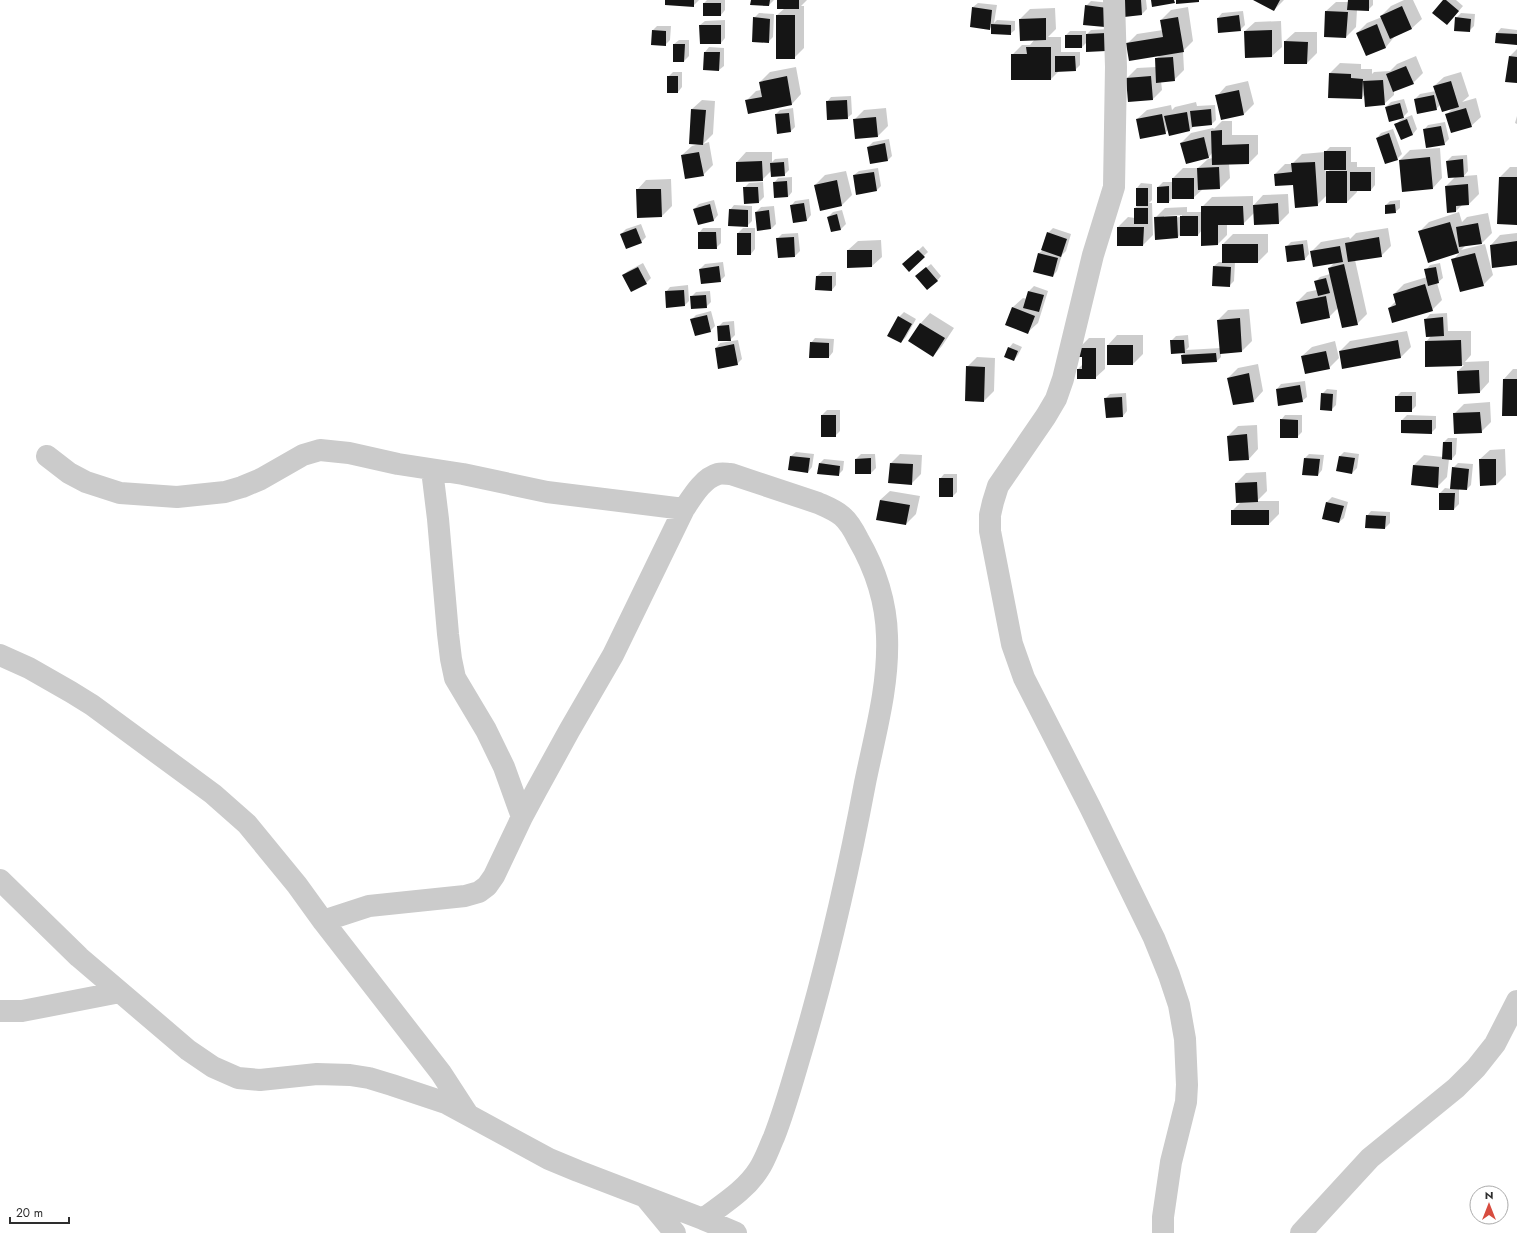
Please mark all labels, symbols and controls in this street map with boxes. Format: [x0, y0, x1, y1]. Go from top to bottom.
north arrow [1469, 1185, 1509, 1225]
text: N [1485, 1187, 1493, 1203]
scale bar [10, 1199, 69, 1225]
text: 20 m [16, 1204, 43, 1222]

